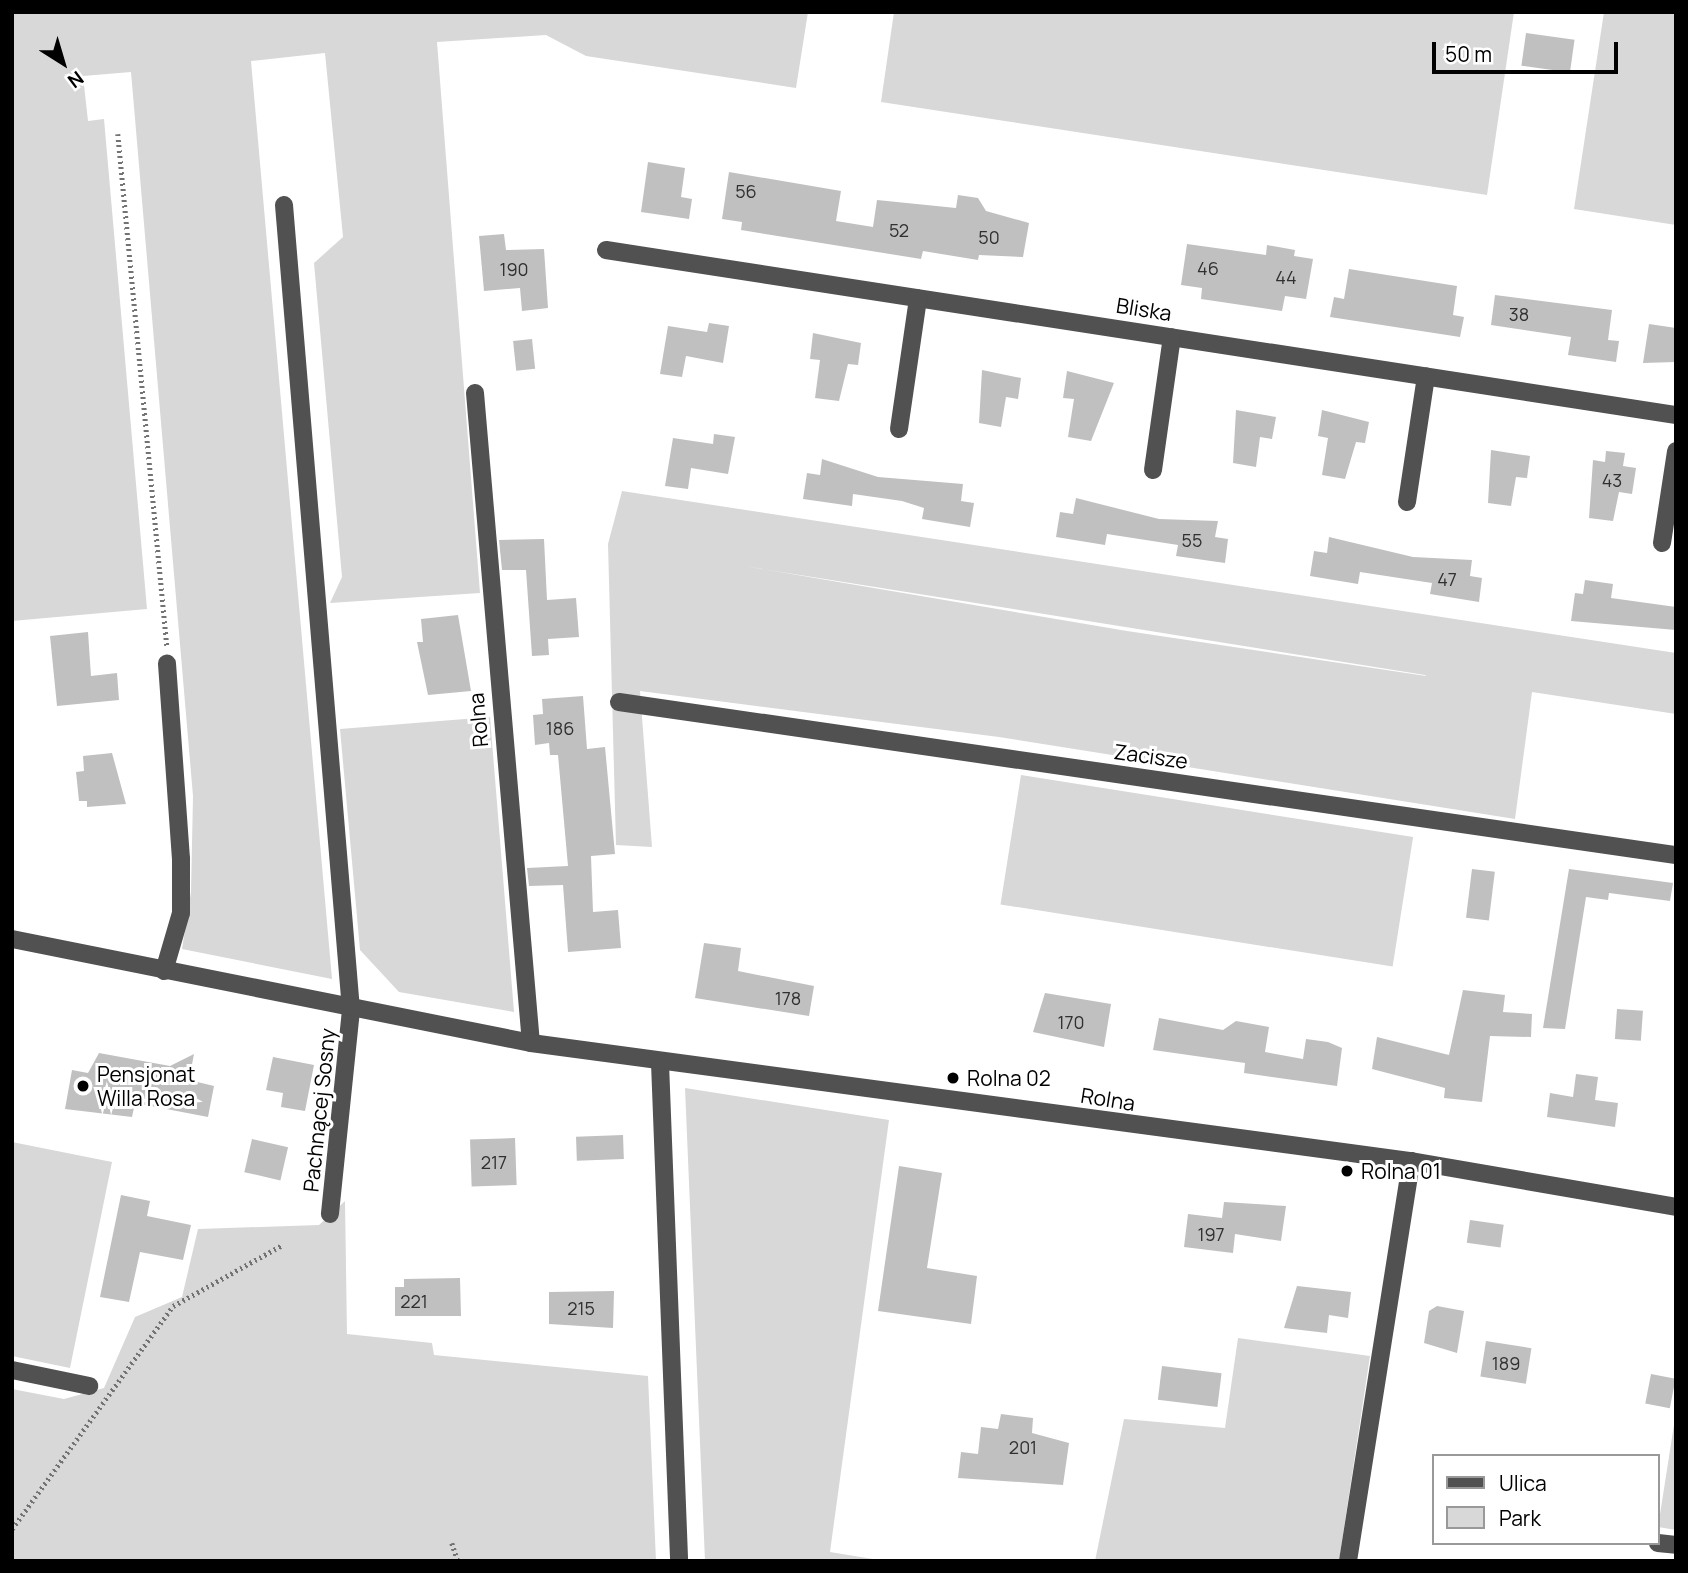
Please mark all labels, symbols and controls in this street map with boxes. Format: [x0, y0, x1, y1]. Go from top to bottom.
north arrow [28, 28, 98, 98]
scale bar [1436, 28, 1622, 72]
text: 50 m [1445, 40, 1492, 68]
text: N [62, 65, 89, 94]
house number: 56 [735, 180, 757, 202]
house number: 52 [889, 219, 909, 241]
house number: 50 [978, 226, 1000, 248]
house number: 46 [1197, 257, 1219, 279]
house number: 190 [499, 258, 529, 280]
house number: 44 [1275, 266, 1297, 288]
street label: Bliska [1114, 292, 1174, 326]
house number: 38 [1509, 303, 1529, 325]
house number: 43 [1602, 469, 1622, 491]
house number: 55 [1182, 529, 1202, 551]
house number: 47 [1437, 568, 1457, 590]
street label: Rolna [463, 692, 493, 748]
house number: 186 [546, 717, 574, 739]
street label: Zacisze [1112, 738, 1190, 774]
house number: 178 [775, 987, 801, 1009]
house number: 170 [1057, 1011, 1085, 1033]
street label: Pachnącej Sosny [298, 1027, 340, 1193]
place label: Pensjonat Willa Rosa [97, 1061, 195, 1111]
place label: Rolna 02 [967, 1065, 1051, 1091]
marker: Rolna 02 [945, 1070, 961, 1086]
marker: Pensjonat Willa Rosa [75, 1078, 91, 1094]
street label: Rolna [1079, 1082, 1137, 1116]
house number: 217 [481, 1151, 507, 1173]
place label: Rolna 01 [1361, 1158, 1441, 1184]
marker: Rolna 01 [1339, 1163, 1355, 1179]
house number: 197 [1198, 1223, 1224, 1245]
house number: 221 [400, 1290, 428, 1312]
house number: 215 [567, 1297, 595, 1319]
house number: 189 [1492, 1352, 1520, 1374]
house number: 201 [1009, 1436, 1037, 1458]
legend [1432, 1454, 1660, 1545]
text: Ulica [1499, 1469, 1547, 1497]
text: Park [1499, 1504, 1541, 1532]

